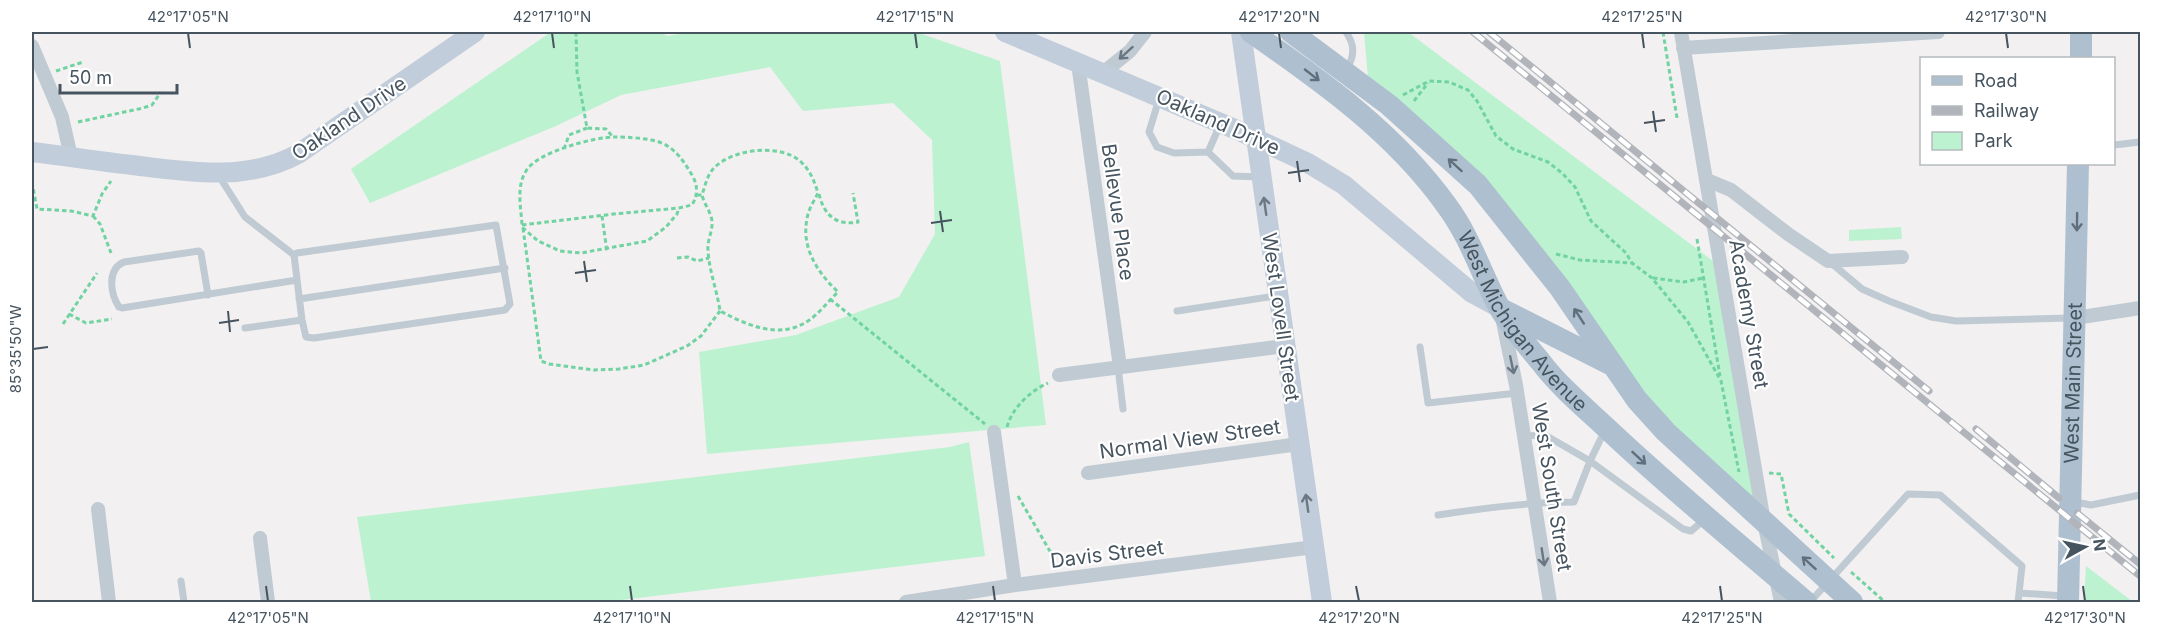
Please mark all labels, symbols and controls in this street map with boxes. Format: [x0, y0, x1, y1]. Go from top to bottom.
text: 42°17'05"N [147, 7, 229, 26]
text: 42°17'10"N [513, 7, 591, 26]
text: 42°17'15"N [876, 7, 954, 26]
text: 42°17'20"N [1238, 7, 1320, 26]
text: 42°17'25"N [1601, 7, 1683, 26]
text: 42°17'30"N [1965, 7, 2047, 26]
one-way arrow [1119, 46, 1134, 60]
scale bar [60, 57, 177, 95]
legend [1920, 57, 2115, 165]
text: 50 m [69, 67, 112, 88]
one-way arrow [1303, 69, 1319, 82]
text: Road [1974, 70, 2017, 91]
street label: Oakland Drive [287, 71, 411, 165]
street label: Oakland Drive [1152, 84, 1284, 160]
text: Railway [1974, 100, 2039, 121]
text: Park [1974, 130, 2013, 151]
street label: Bellevue Place [1097, 142, 1139, 282]
one-way arrow [1448, 158, 1463, 172]
one-way arrow [1260, 197, 1271, 216]
one-way arrow [2071, 211, 2083, 231]
street label: West Michigan Avenue [1453, 227, 1593, 417]
street label: West Lovell Street [1257, 231, 1305, 403]
street label: Academy Street [1724, 238, 1774, 391]
street label: West Main Street [2059, 302, 2087, 464]
text: 85°35'50"W [6, 305, 25, 393]
one-way arrow [1572, 307, 1585, 324]
one-way arrow [1507, 355, 1518, 374]
street label: West South Street [1527, 401, 1577, 573]
street label: Normal View Street [1098, 414, 1282, 464]
one-way arrow [1631, 451, 1646, 465]
one-way arrow [1302, 494, 1313, 513]
north arrow [2055, 517, 2115, 577]
street label: Davis Street [1049, 535, 1166, 573]
text: N [2089, 537, 2111, 552]
one-way arrow [1538, 547, 1549, 567]
one-way arrow [1802, 556, 1817, 570]
text: 42°17'05"N [227, 608, 309, 627]
text: 42°17'10"N [593, 608, 671, 627]
text: 42°17'15"N [956, 608, 1034, 627]
text: 42°17'20"N [1318, 608, 1400, 627]
text: 42°17'25"N [1681, 608, 1763, 627]
text: 42°17'30"N [2044, 608, 2126, 627]

